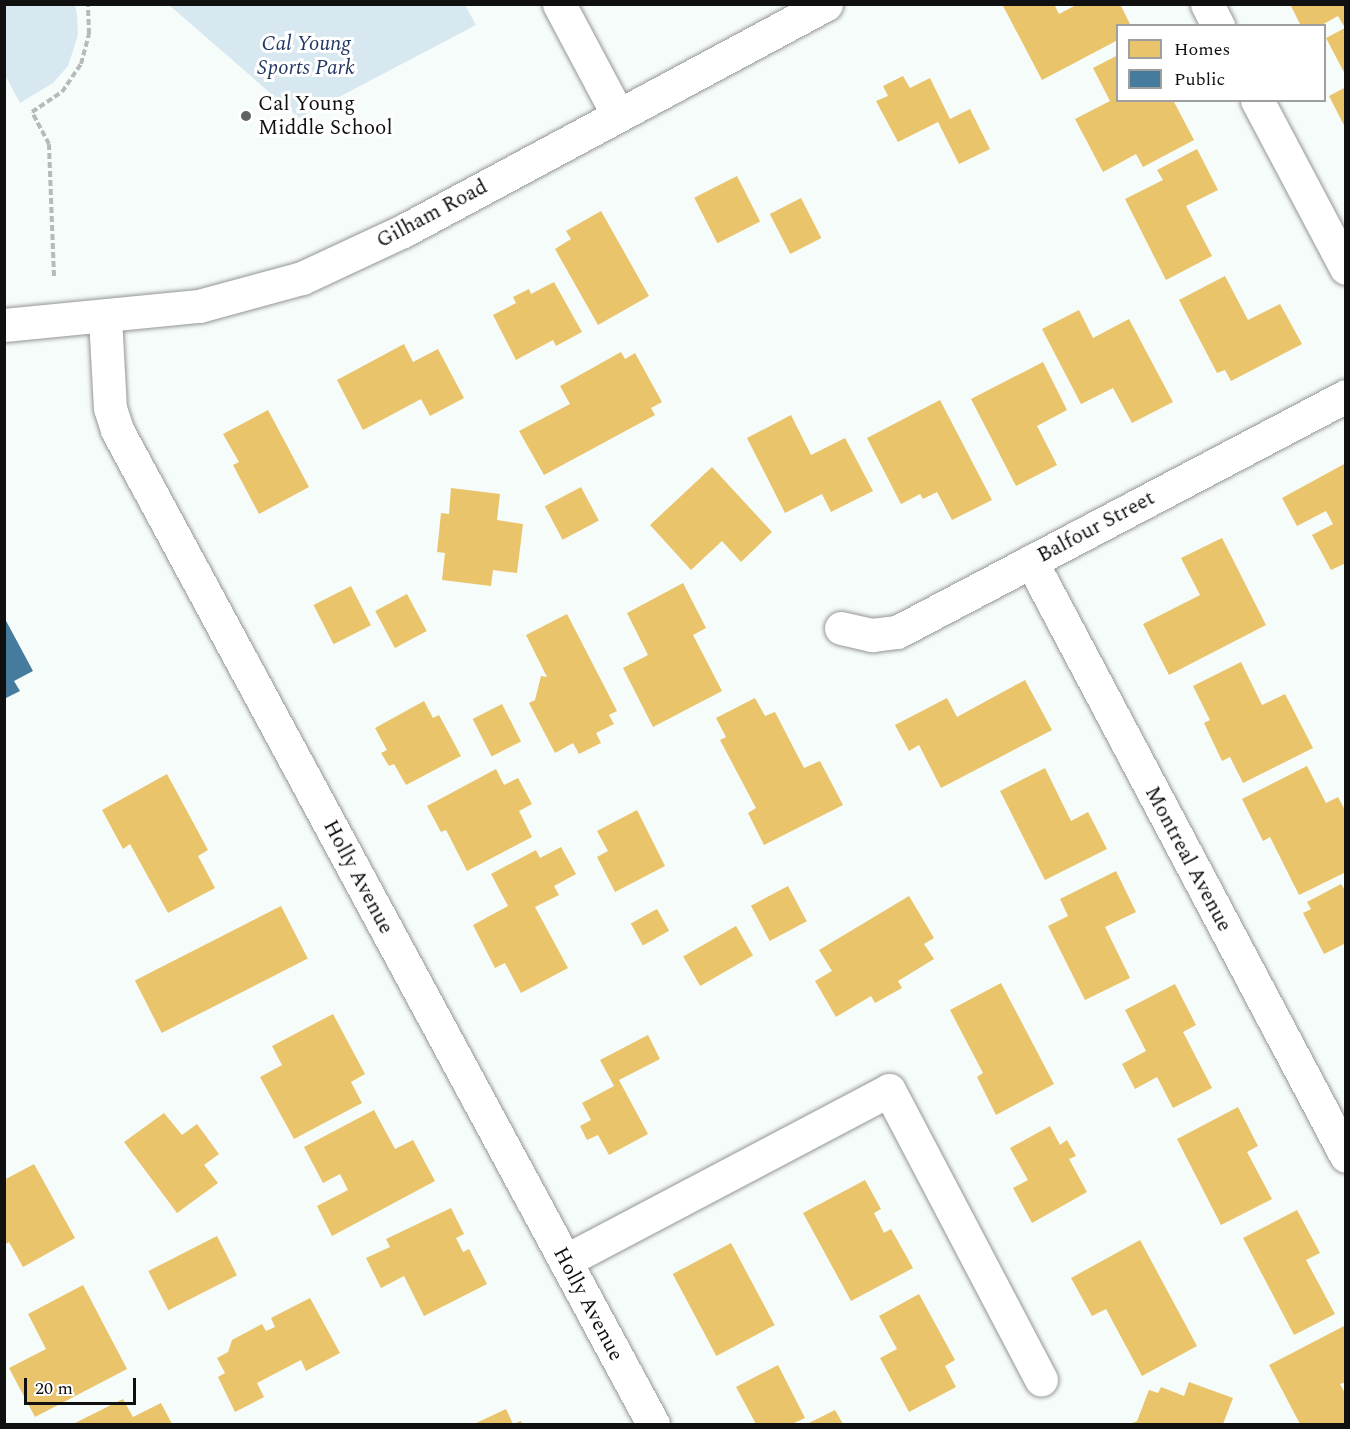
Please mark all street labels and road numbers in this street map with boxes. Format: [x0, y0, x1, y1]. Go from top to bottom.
street label: Gilham Road [372, 174, 492, 254]
street label: Balfour Street [1033, 486, 1159, 568]
street label: Montreal Avenue [1139, 782, 1237, 936]
street label: Holly Avenue [317, 816, 399, 938]
street label: Holly Avenue [547, 1243, 629, 1365]

